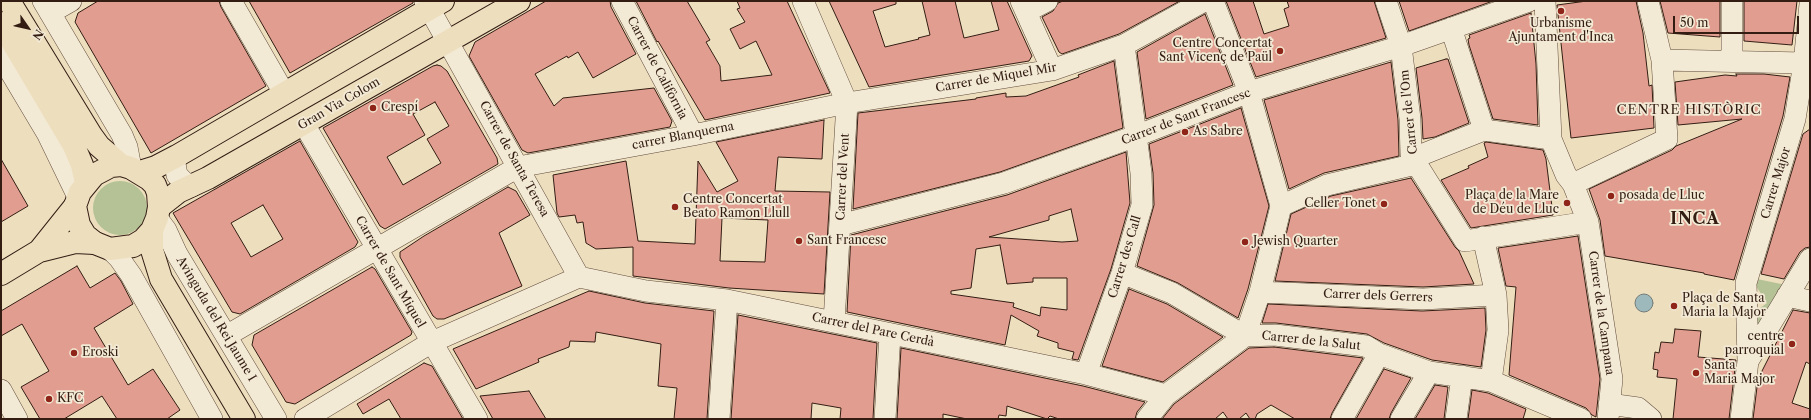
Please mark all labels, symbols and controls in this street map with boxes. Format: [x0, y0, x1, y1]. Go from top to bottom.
marker: Urbanisme Ajuntament d'Inca [1556, 6, 1566, 16]
north arrow [8, 8, 48, 48]
scale bar [1675, 8, 1801, 34]
street label: Carrer de Califòrnia [624, 14, 690, 122]
text: 50 m [1680, 15, 1709, 30]
place label: Urbanisme Ajuntament d'Inca [1508, 17, 1614, 45]
text: N [29, 27, 46, 43]
place label: Centre Concertat Sant Vicenç de Paül [1159, 37, 1272, 65]
marker: Centre Concertat Sant Vicenç de Paül [1275, 46, 1285, 56]
street label: Carrer de Miquel Mir [934, 60, 1058, 96]
street label: Carrer de l'Om [1397, 69, 1421, 155]
street label: Gran Via Colom [295, 75, 383, 133]
street label: Carrer de Sant Francesc [1119, 86, 1253, 148]
street label: Carrer de Santa Teresa [476, 99, 552, 219]
place label: Crespí [381, 101, 418, 115]
district label: CENTRE HISTÒRIC [1617, 102, 1761, 118]
marker: Crespí [368, 103, 378, 113]
street label: carrer Blanquerna [631, 119, 735, 153]
place label: As Sabre [1193, 125, 1243, 139]
marker: As Sabre [1180, 127, 1190, 137]
street label: Carrer del Vent [834, 133, 852, 221]
street label: Carrer Major [1758, 145, 1794, 221]
place label: Plaça de la Mare de Déu de Lluc [1465, 189, 1559, 217]
place label: posada de Lluc [1619, 189, 1704, 203]
marker: posada de Lluc [1606, 191, 1616, 201]
place label: Centre Concertat Beato Ramon Llull [683, 193, 790, 221]
place label: Celler Tonet [1304, 197, 1376, 211]
marker: Plaça de la Mare de Déu de Lluc [1562, 198, 1572, 208]
marker: Celler Tonet [1379, 199, 1389, 209]
marker: Centre Concertat Beato Ramon Llull [670, 202, 680, 212]
district label: INCA [1670, 209, 1720, 229]
street label: Carrer de Sant Miquel [352, 213, 428, 331]
street label: Carrer des Call [1106, 214, 1144, 300]
place label: Sant Francesc [807, 234, 887, 248]
place label: Jewish Quarter [1253, 235, 1338, 249]
marker: Sant Francesc [794, 236, 804, 246]
marker: Jewish Quarter [1240, 237, 1250, 247]
street label: Carrer de la Campana [1585, 250, 1617, 376]
street label: Avinguda del Rei Jaume I [173, 254, 259, 384]
street label: Carrer dels Gerrers [1323, 287, 1433, 305]
place label: Plaça de Santa Maria la Major [1682, 292, 1766, 320]
marker: Plaça de Santa Maria la Major [1669, 301, 1679, 311]
street label: Carrer del Pare Cerdà [811, 310, 935, 350]
street label: Carrer de la Salut [1261, 329, 1361, 353]
place label: centre parroquial [1725, 330, 1784, 358]
marker: centre parroquial [1787, 339, 1797, 349]
place label: Eroski [82, 346, 118, 360]
marker: Eroski [69, 348, 79, 358]
place label: Santa Maria Major [1704, 359, 1775, 387]
marker: Santa Maria Major [1691, 368, 1701, 378]
place label: KFC [57, 392, 83, 406]
marker: KFC [44, 394, 54, 404]

